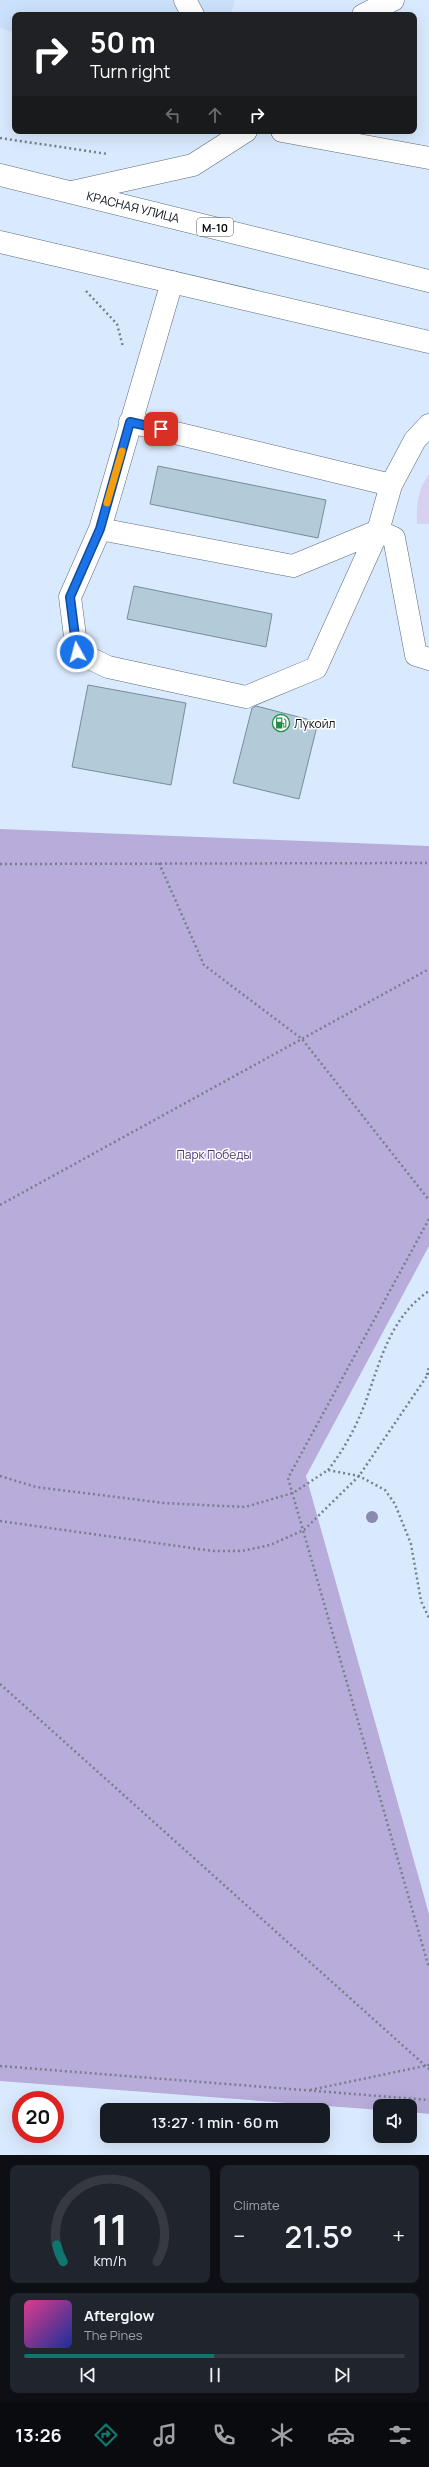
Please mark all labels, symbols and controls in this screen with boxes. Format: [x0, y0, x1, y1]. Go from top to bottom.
text: 50 m [90, 23, 156, 61]
icon: right [24, 28, 76, 80]
text: Turn right [90, 59, 171, 83]
icon: left [162, 104, 184, 126]
icon: ahead [204, 104, 226, 126]
icon: right [246, 104, 268, 126]
street label: КРАСНАЯ УЛИЦА [85, 187, 182, 227]
road number: М-10 [197, 218, 233, 236]
pin [144, 412, 178, 446]
icon: arrive [150, 418, 172, 440]
position arrow [56, 631, 98, 673]
fuel station icon: Лукойл [271, 713, 291, 733]
place label: Лукойл [294, 715, 335, 732]
park label: Парк Победы [176, 1146, 252, 1163]
speed limit sign: 20 [12, 2091, 64, 2143]
map controls [373, 2099, 417, 2143]
button: sound [373, 2099, 417, 2143]
text: 13:27 · 1 min · 60 m [151, 2112, 279, 2133]
text: Climate [234, 2196, 280, 2214]
text: 11 [92, 2201, 128, 2257]
text: 21.5° [285, 2216, 353, 2257]
text: − [234, 2221, 245, 2251]
text: + [392, 2221, 405, 2251]
text: km/h [93, 2251, 126, 2270]
text: Afterglow [84, 2305, 155, 2326]
text: The Pines [84, 2326, 143, 2344]
icon: previous [77, 2364, 99, 2386]
icon: pause [204, 2364, 226, 2386]
icon: next [331, 2364, 353, 2386]
icon: directions [92, 2421, 120, 2449]
icon: music [151, 2421, 179, 2449]
icon: phone [210, 2421, 238, 2449]
icon: climate [268, 2421, 296, 2449]
icon: car [327, 2421, 355, 2449]
icon: filters [386, 2421, 414, 2449]
text: 13:26 [15, 2423, 62, 2447]

